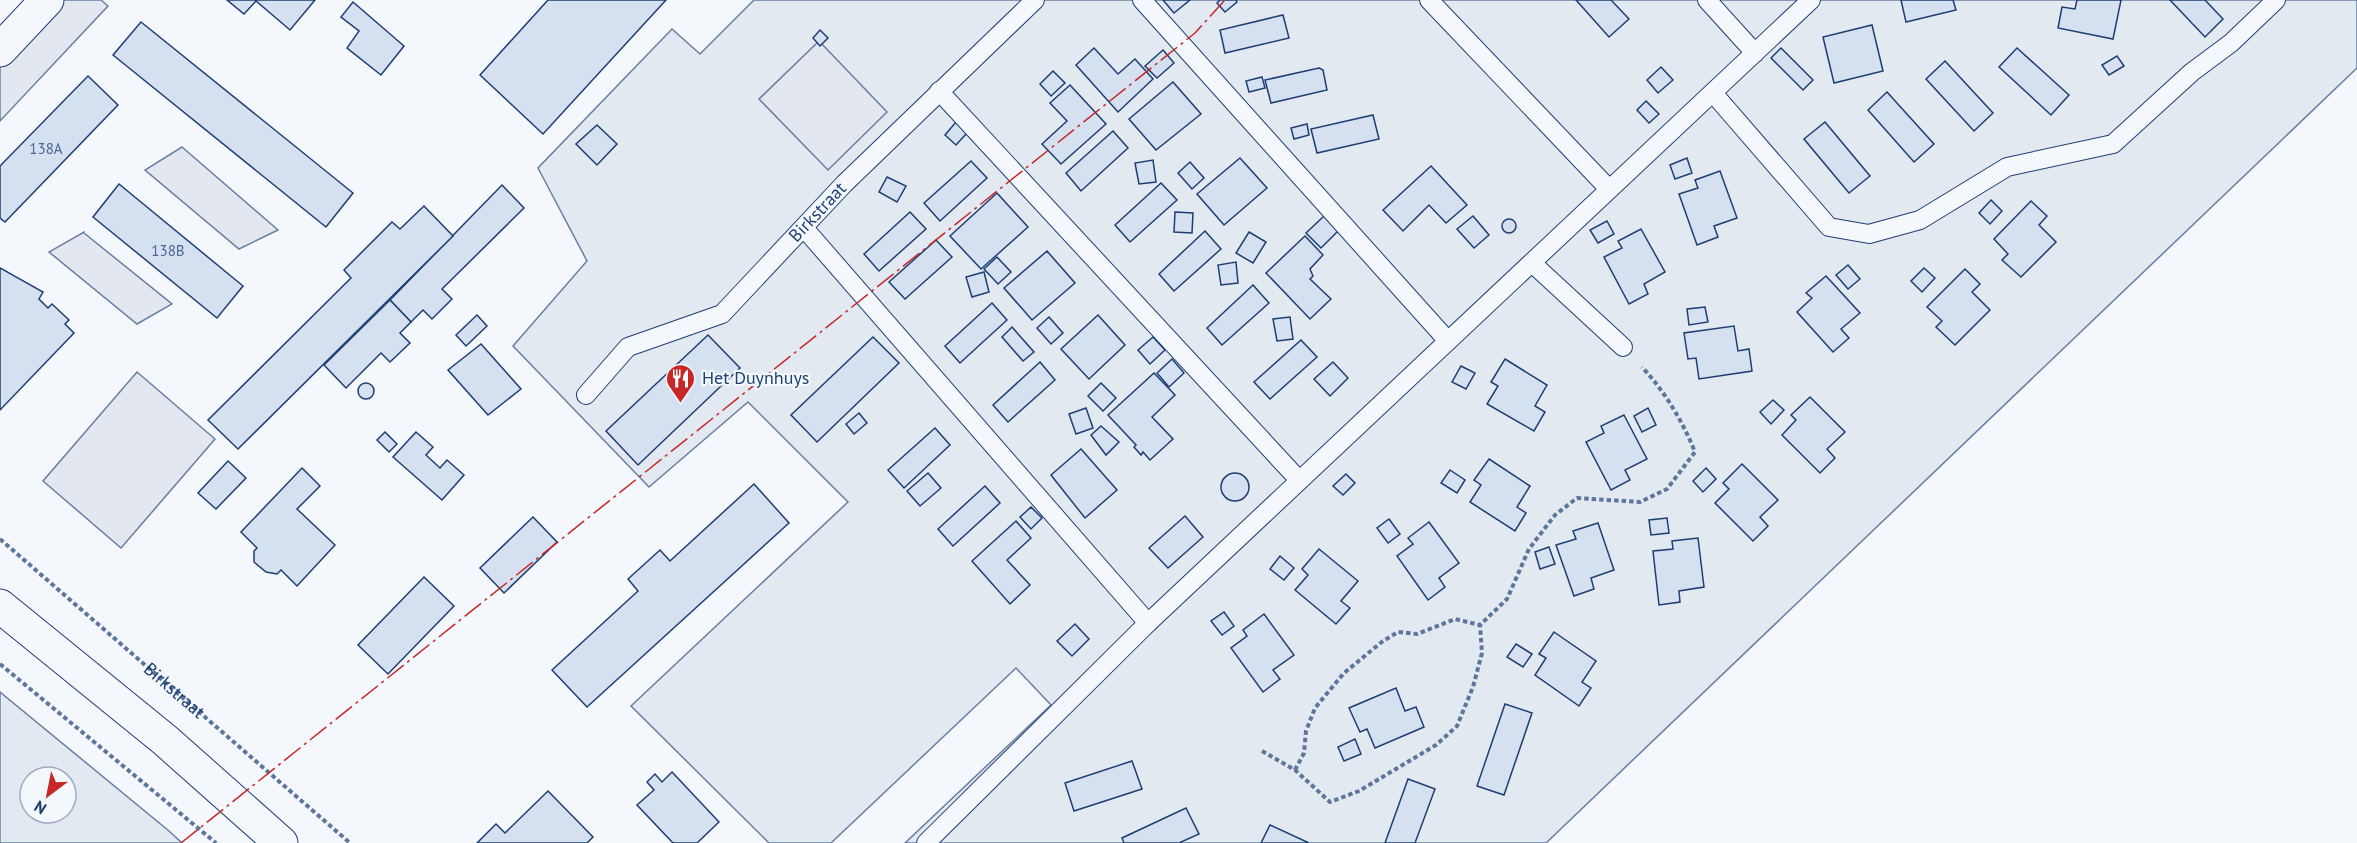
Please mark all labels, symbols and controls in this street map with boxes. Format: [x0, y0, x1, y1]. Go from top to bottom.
house number: 138A [29, 139, 63, 158]
street label: Birkstraat [783, 177, 851, 247]
house number: 138B [151, 241, 185, 260]
restaurant icon: Het Duynhuys [665, 362, 697, 404]
place label: Het Duynhuys [702, 366, 809, 389]
street label: Birkstraat [139, 657, 210, 723]
north arrow [18, 765, 78, 825]
text: N [30, 796, 50, 819]

